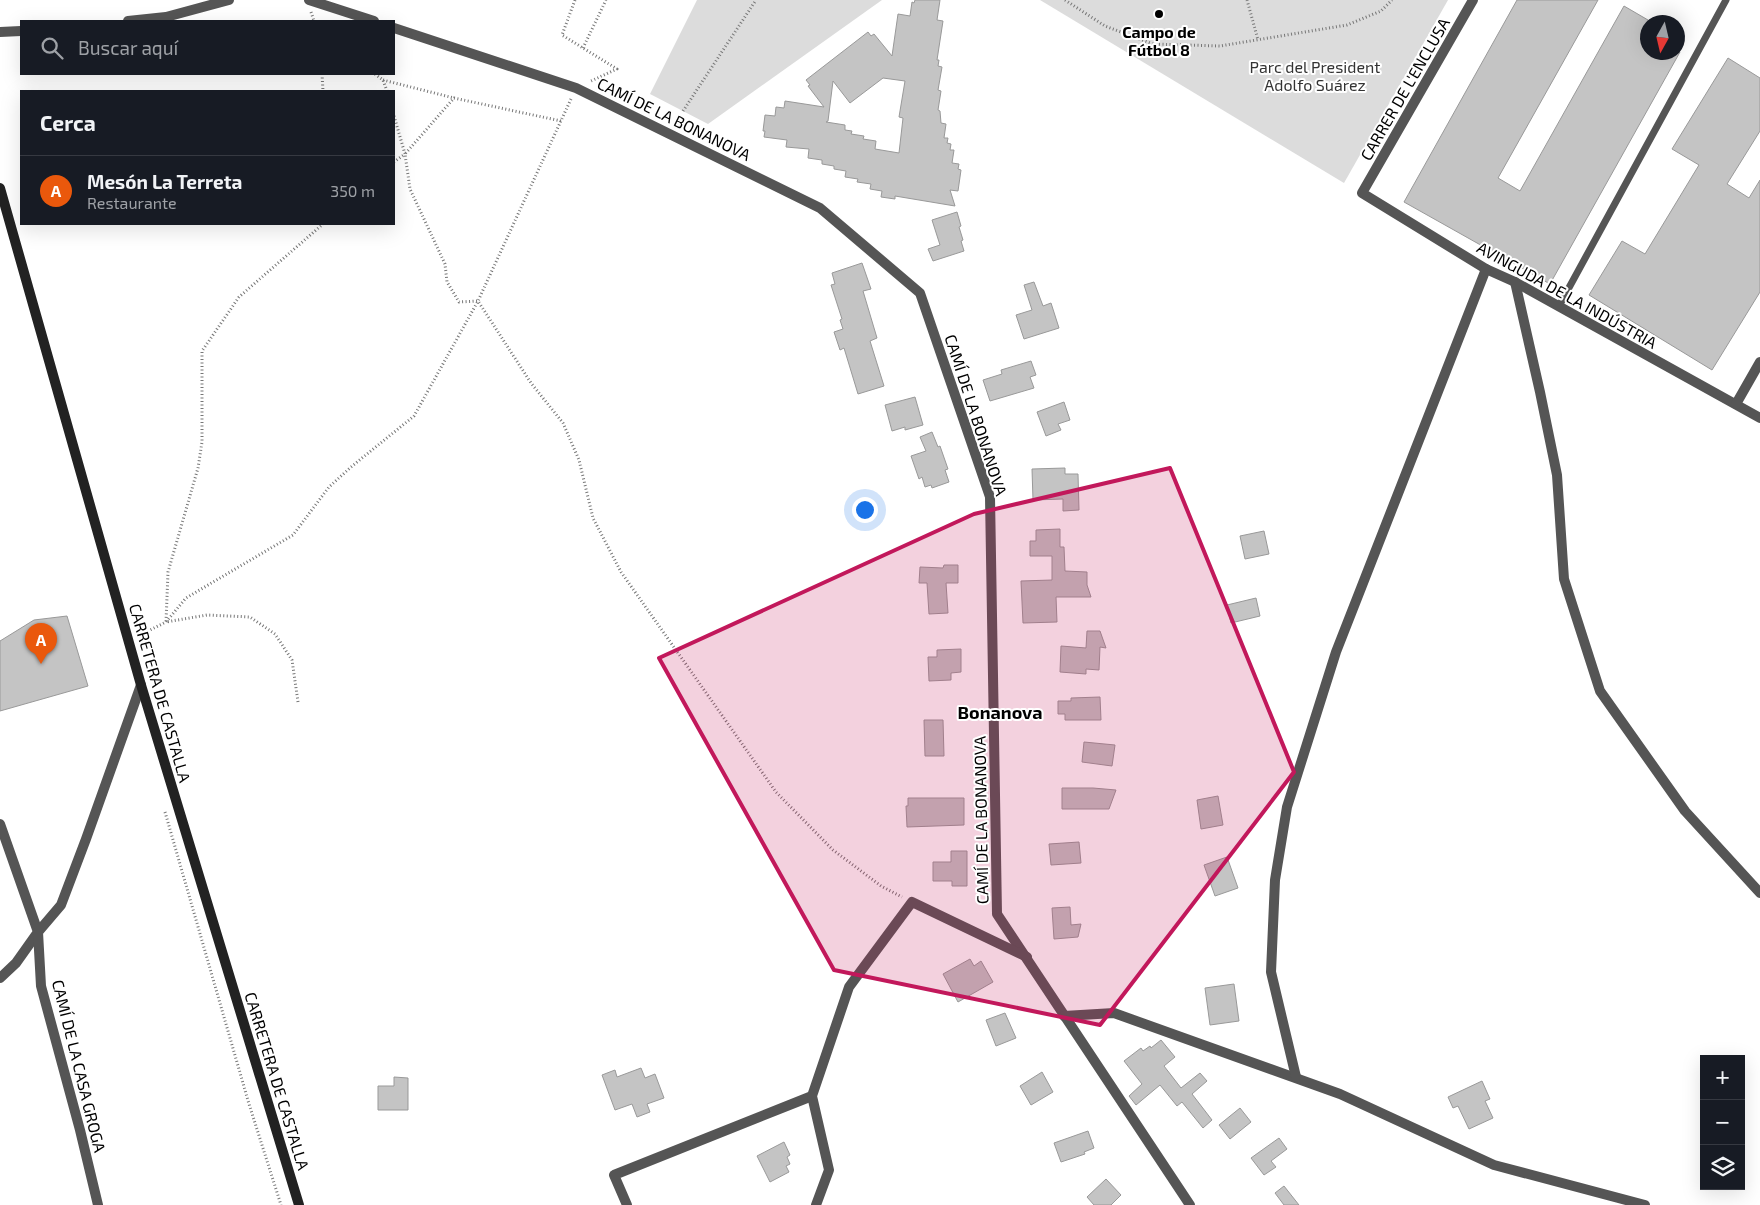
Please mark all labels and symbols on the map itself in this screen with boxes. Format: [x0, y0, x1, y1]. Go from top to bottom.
marker: Campo de Fútbol 8 [1153, 8, 1165, 20]
street label: CARRER DE L'ENCLUSA [1356, 14, 1453, 163]
north arrow [1640, 15, 1685, 60]
place label: Campo de Fútbol 8 [1122, 22, 1196, 59]
park label: Parc del President Adolfo Suárez [1250, 57, 1380, 94]
street label: CAMÍ DE LA BONANOVA [594, 73, 754, 164]
street label: AVINGUDA DE LA INDÚSTRIA [1474, 237, 1660, 352]
street label: CAMÍ DE LA BONANOVA [941, 332, 1012, 498]
your location [852, 497, 878, 523]
street label: CARRETERA DE CASTALLA [126, 601, 195, 784]
pin: A [25, 623, 57, 664]
district label: Bonanova [958, 701, 1042, 723]
street label: CAMÍ DE LA BONANOVA [970, 736, 991, 904]
street label: CAMÍ DE LA CASA GROGA [49, 978, 110, 1154]
street label: CARRETERA DE CASTALLA [241, 990, 314, 1172]

